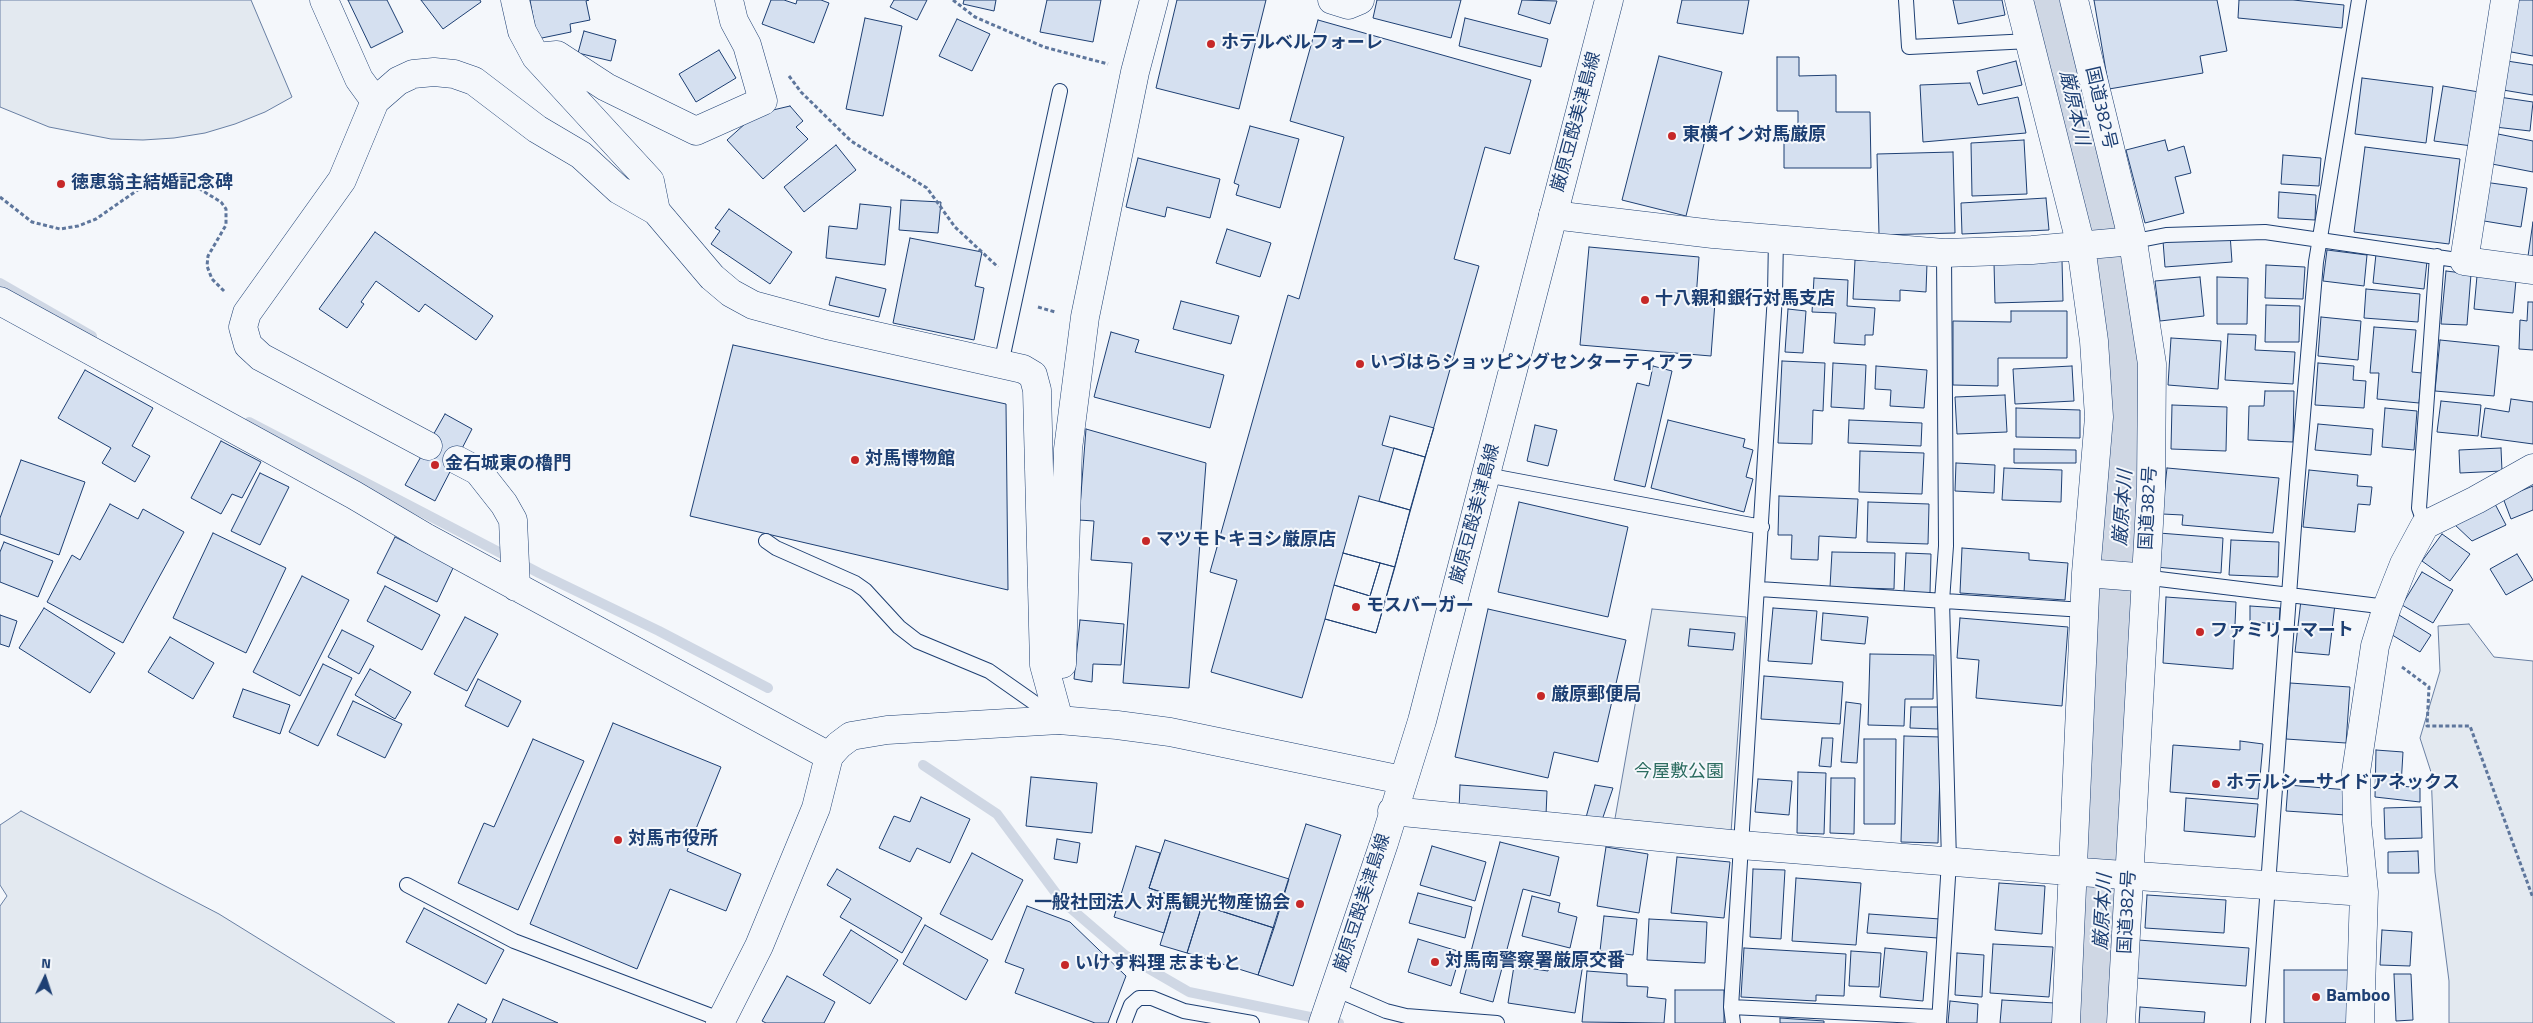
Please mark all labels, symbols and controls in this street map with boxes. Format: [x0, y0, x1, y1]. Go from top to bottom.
place label: ホテルベルフォーレ [1221, 33, 1383, 55]
marker: ホテルベルフォーレ [1205, 38, 1217, 50]
street label: 厳原豆酘美津島線 [1548, 50, 1606, 194]
street label: 国道382号 [2080, 65, 2120, 151]
water label: 厳原本川 [2053, 68, 2093, 148]
place label: 東横イン対馬厳原 [1682, 125, 1826, 147]
marker: 東横イン対馬厳原 [1666, 130, 1678, 142]
place label: 徳恵翁主結婚記念碑 [71, 173, 233, 195]
marker: 徳恵翁主結婚記念碑 [55, 178, 67, 190]
place label: 十八親和銀行対馬支店 [1655, 289, 1835, 311]
marker: 十八親和銀行対馬支店 [1639, 294, 1651, 306]
place label: いづはらショッピングセンターティアラ [1370, 353, 1694, 375]
marker: いづはらショッピングセンターティアラ [1354, 358, 1366, 370]
street label: 厳原豆酘美津島線 [1447, 442, 1505, 586]
place label: 対馬博物館 [865, 449, 955, 471]
place label: 金石城東の櫓門 [445, 454, 571, 476]
marker: 対馬博物館 [849, 454, 861, 466]
marker: 金石城東の櫓門 [429, 459, 441, 471]
street label: 国道382号 [2136, 465, 2162, 551]
water label: 厳原本川 [2110, 469, 2138, 547]
place label: マツモトキヨシ厳原店 [1156, 530, 1336, 552]
marker: マツモトキヨシ厳原店 [1140, 535, 1152, 547]
place label: モスバーガー [1366, 596, 1474, 618]
marker: モスバーガー [1350, 601, 1362, 613]
place label: ファミリーマート [2210, 621, 2354, 643]
marker: ファミリーマート [2194, 626, 2206, 638]
place label: 厳原郵便局 [1551, 685, 1641, 707]
marker: 厳原郵便局 [1535, 690, 1547, 702]
park label: 今屋敷公園 [1634, 762, 1724, 784]
place label: ホテルシーサイドアネックス [2226, 773, 2460, 795]
marker: ホテルシーサイドアネックス [2210, 778, 2222, 790]
place label: 対馬市役所 [628, 829, 718, 851]
street label: 厳原豆酘美津島線 [1330, 831, 1396, 975]
marker: 対馬市役所 [612, 834, 624, 846]
street label: 国道382号 [2115, 869, 2141, 955]
water label: 厳原本川 [2091, 873, 2117, 951]
place label: 一般社団法人 対馬観光物産協会 [1034, 893, 1290, 915]
marker: 一般社団法人 対馬観光物産協会 [1294, 898, 1306, 910]
place label: 対馬南警察署厳原交番 [1445, 951, 1625, 973]
text: N [41, 952, 52, 973]
north arrow [20, 953, 70, 1003]
place label: いけす料理 志まもと [1075, 954, 1241, 976]
marker: 対馬南警察署厳原交番 [1429, 956, 1441, 968]
marker: いけす料理 志まもと [1059, 959, 1071, 971]
place label: Bamboo [2326, 986, 2390, 1008]
marker: Bamboo [2310, 991, 2322, 1003]

